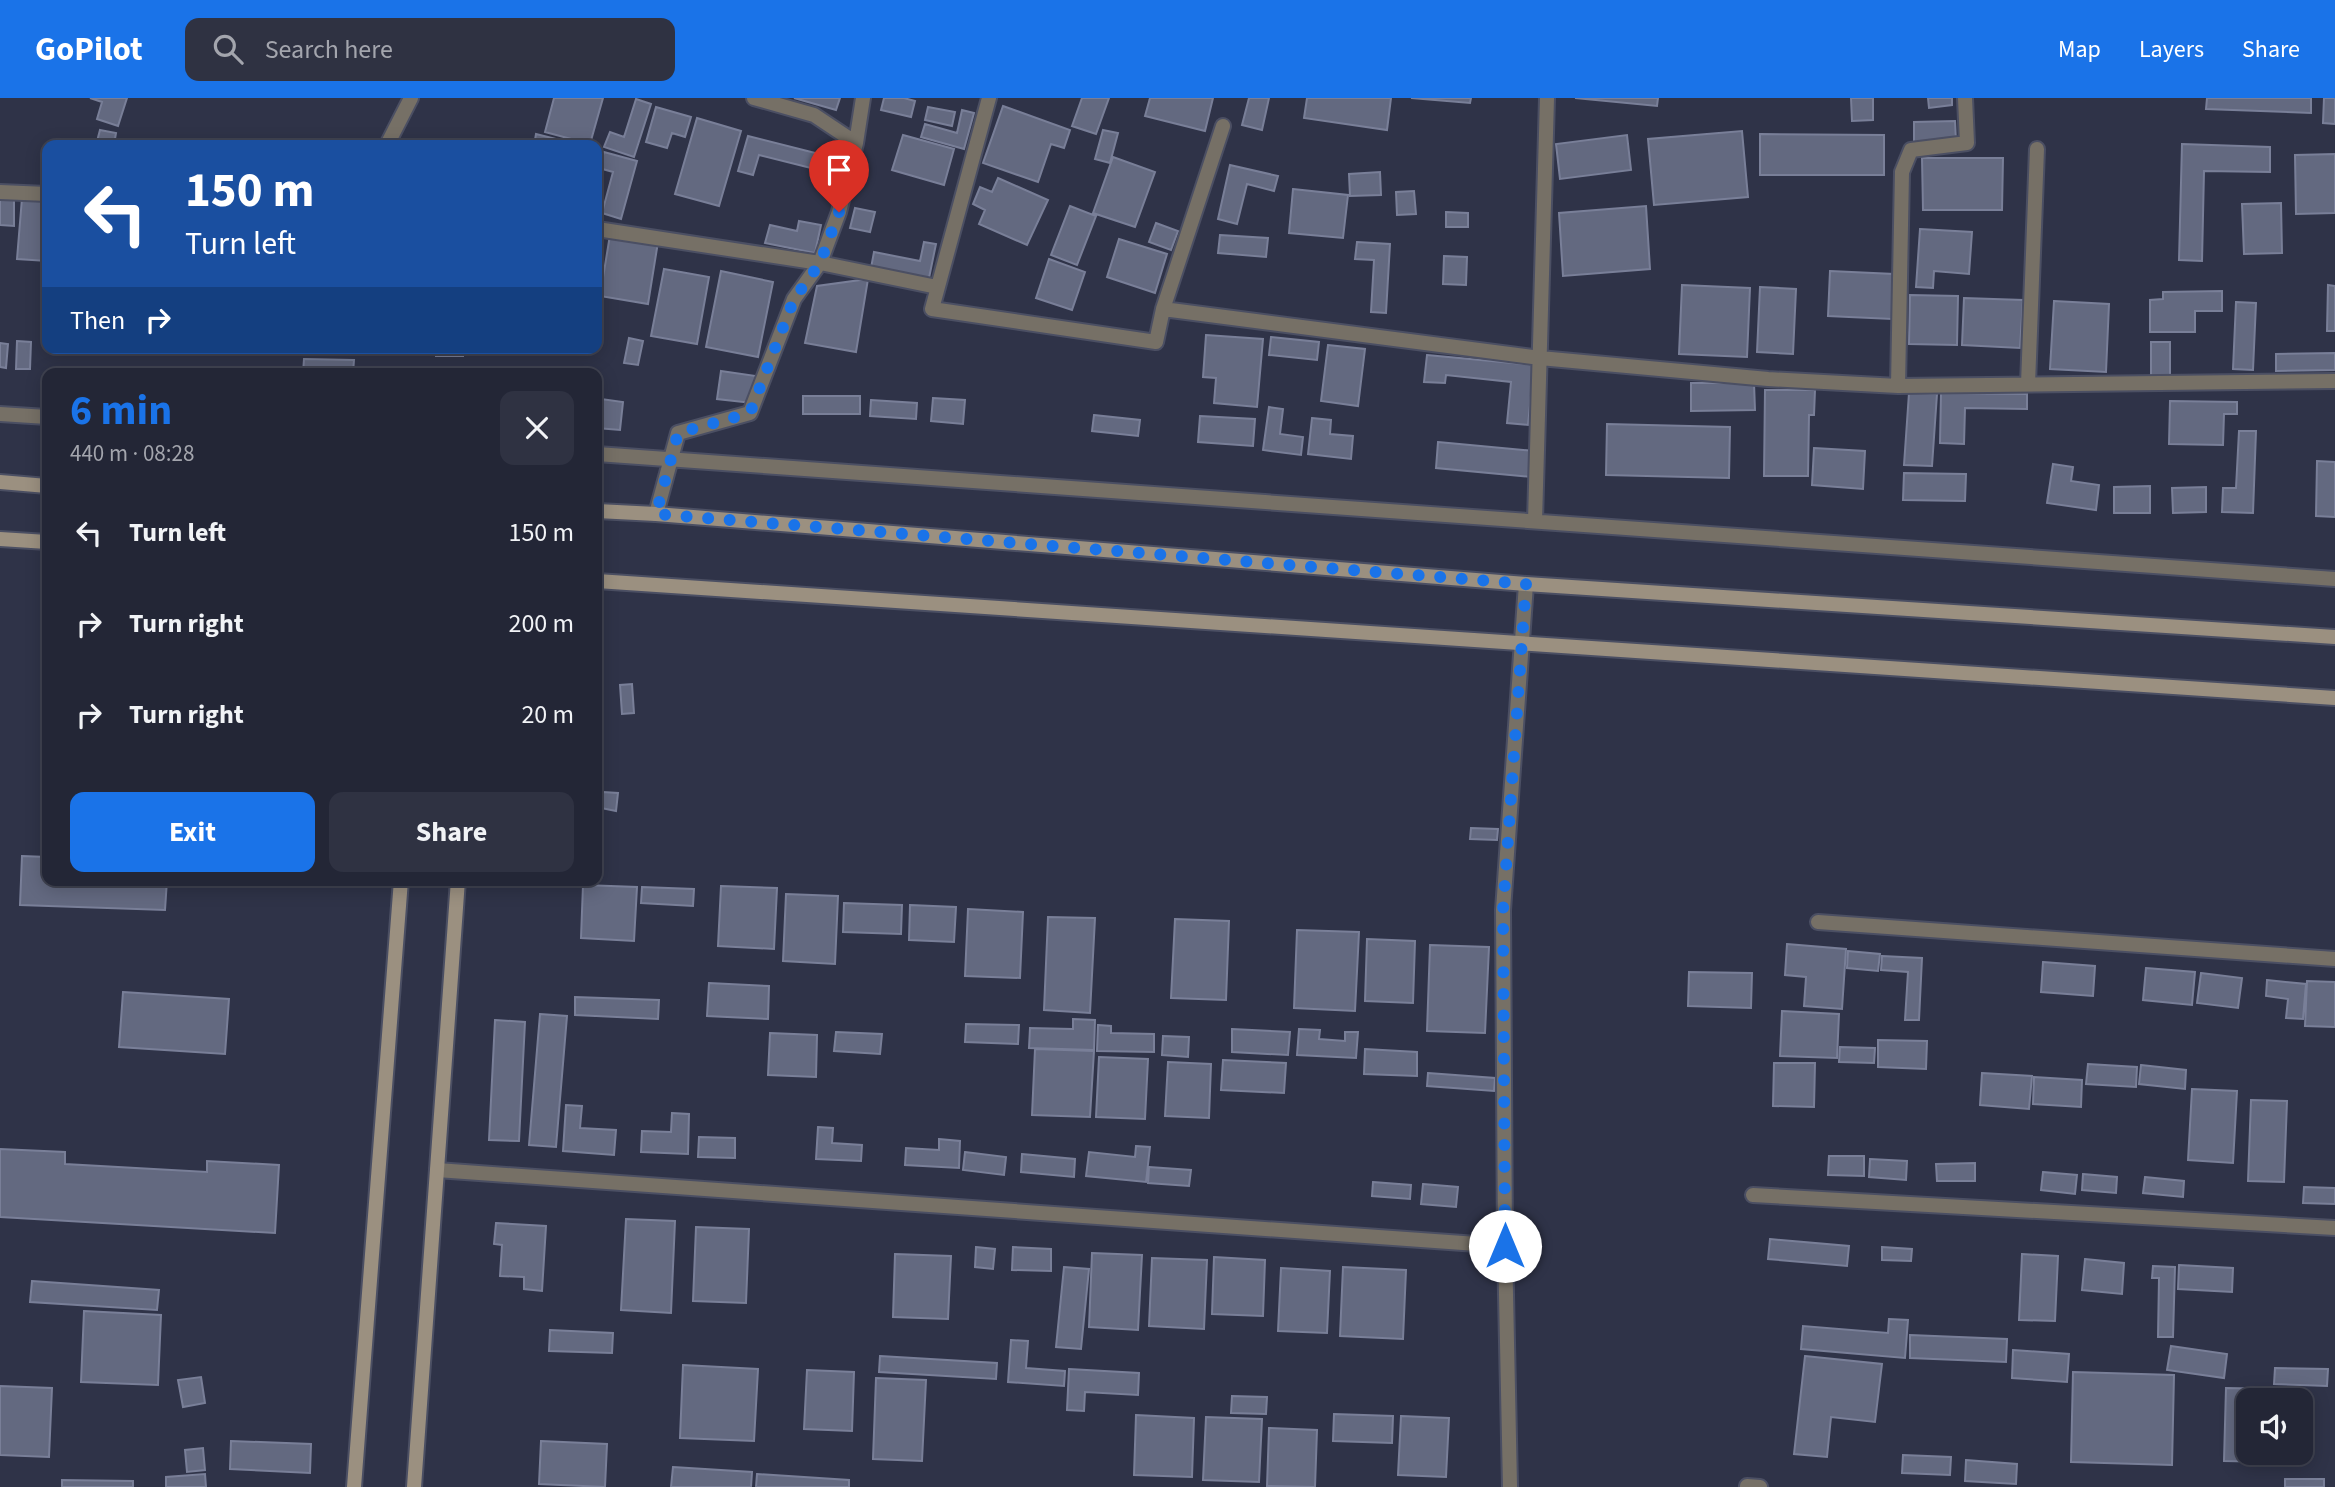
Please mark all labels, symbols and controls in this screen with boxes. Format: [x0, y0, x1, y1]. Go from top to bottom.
search box [185, 18, 675, 81]
text: GoPilot [35, 26, 143, 73]
icon: search [209, 30, 247, 68]
text: Search here [265, 31, 393, 68]
text: Map [2058, 32, 2101, 67]
text: Layers [2139, 32, 2204, 67]
text: Share [2242, 32, 2300, 67]
pin [809, 140, 869, 212]
icon: arrive [820, 151, 858, 189]
text: 150 m [185, 156, 314, 226]
icon: left [70, 168, 161, 259]
text: Turn left [185, 221, 296, 267]
icon: right [139, 301, 177, 339]
text: Then [70, 302, 125, 339]
text: 6 min [70, 381, 172, 441]
button: close [500, 391, 574, 465]
text: 440 m · 08:28 [70, 437, 194, 470]
icon: left [70, 514, 108, 552]
text: Turn left [129, 514, 226, 551]
text: 150 m [508, 514, 574, 551]
icon: right [70, 605, 108, 643]
text: Turn right [129, 605, 244, 642]
text: 200 m [508, 605, 574, 642]
icon: right [70, 696, 108, 734]
text: Turn right [129, 696, 244, 733]
text: 20 m [521, 696, 574, 733]
button: Exit [70, 792, 315, 872]
button: Share [329, 792, 574, 872]
position arrow [1468, 1209, 1542, 1283]
map controls [2236, 1388, 2313, 1465]
button: sound [2236, 1388, 2313, 1465]

